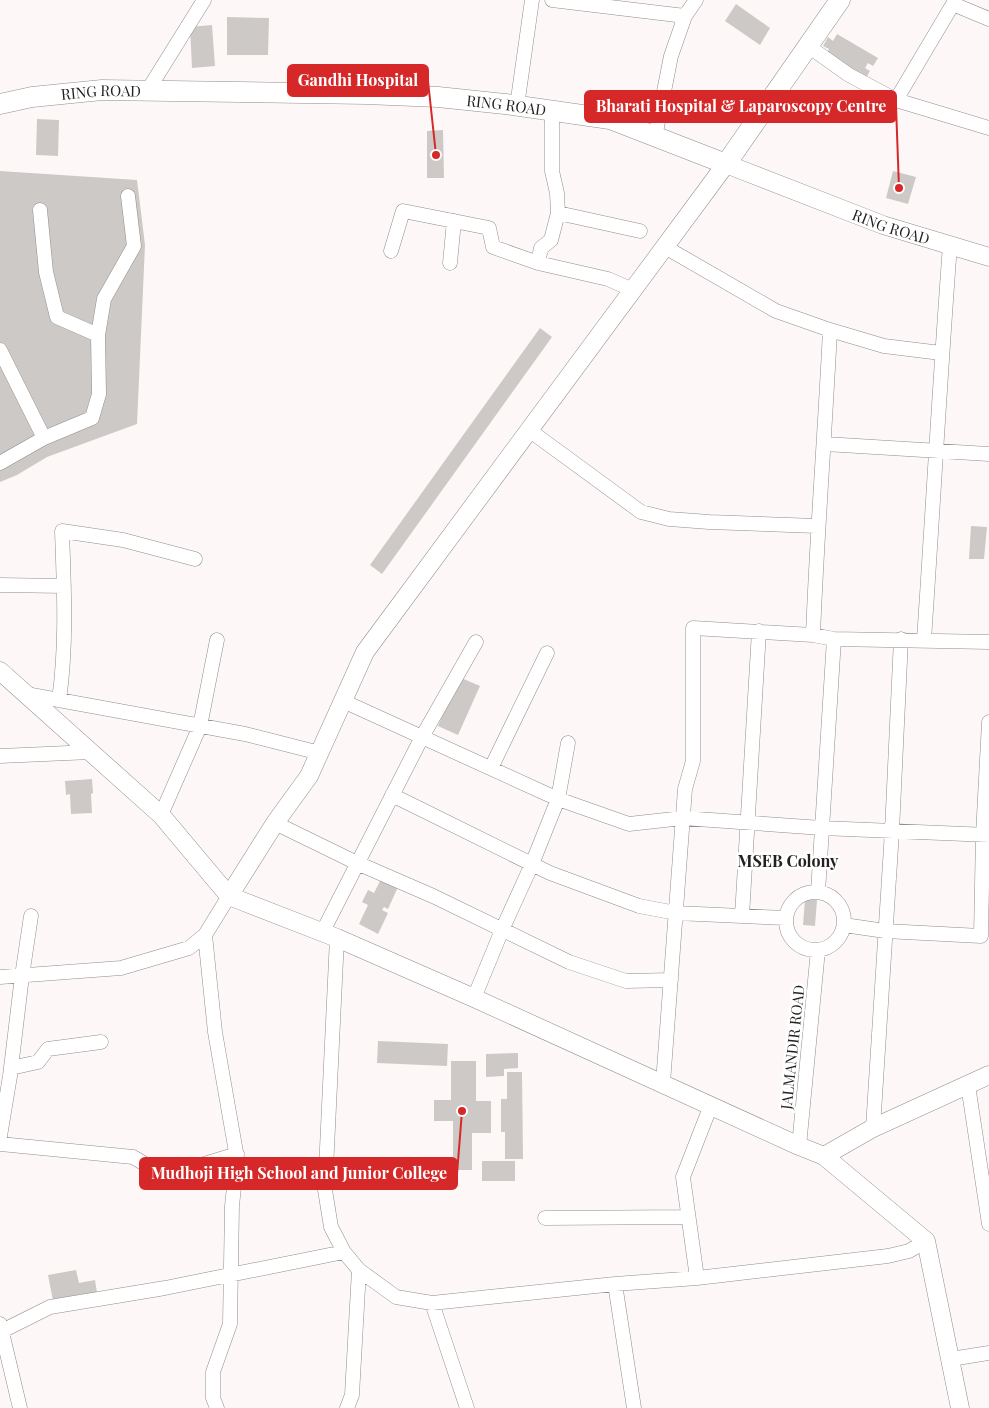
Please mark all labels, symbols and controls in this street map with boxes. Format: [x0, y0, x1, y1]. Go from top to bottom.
callout: Gandhi Hospital [288, 65, 428, 96]
text: Gandhi Hospital [298, 69, 418, 90]
street label: RING ROAD [60, 80, 141, 104]
street label: RING ROAD [465, 90, 548, 120]
callout: Bharati Hospital & Laparoscopy Centre [585, 91, 896, 122]
text: Bharati Hospital & Laparoscopy Centre [596, 95, 886, 116]
street label: RING ROAD [850, 204, 932, 249]
district label: MSEB Colony [738, 850, 839, 871]
street label: JALMANDIR ROAD [775, 984, 809, 1111]
callout: Mudhoji High School and Junior College [140, 1158, 457, 1189]
text: Mudhoji High School and Junior College [151, 1162, 447, 1183]

